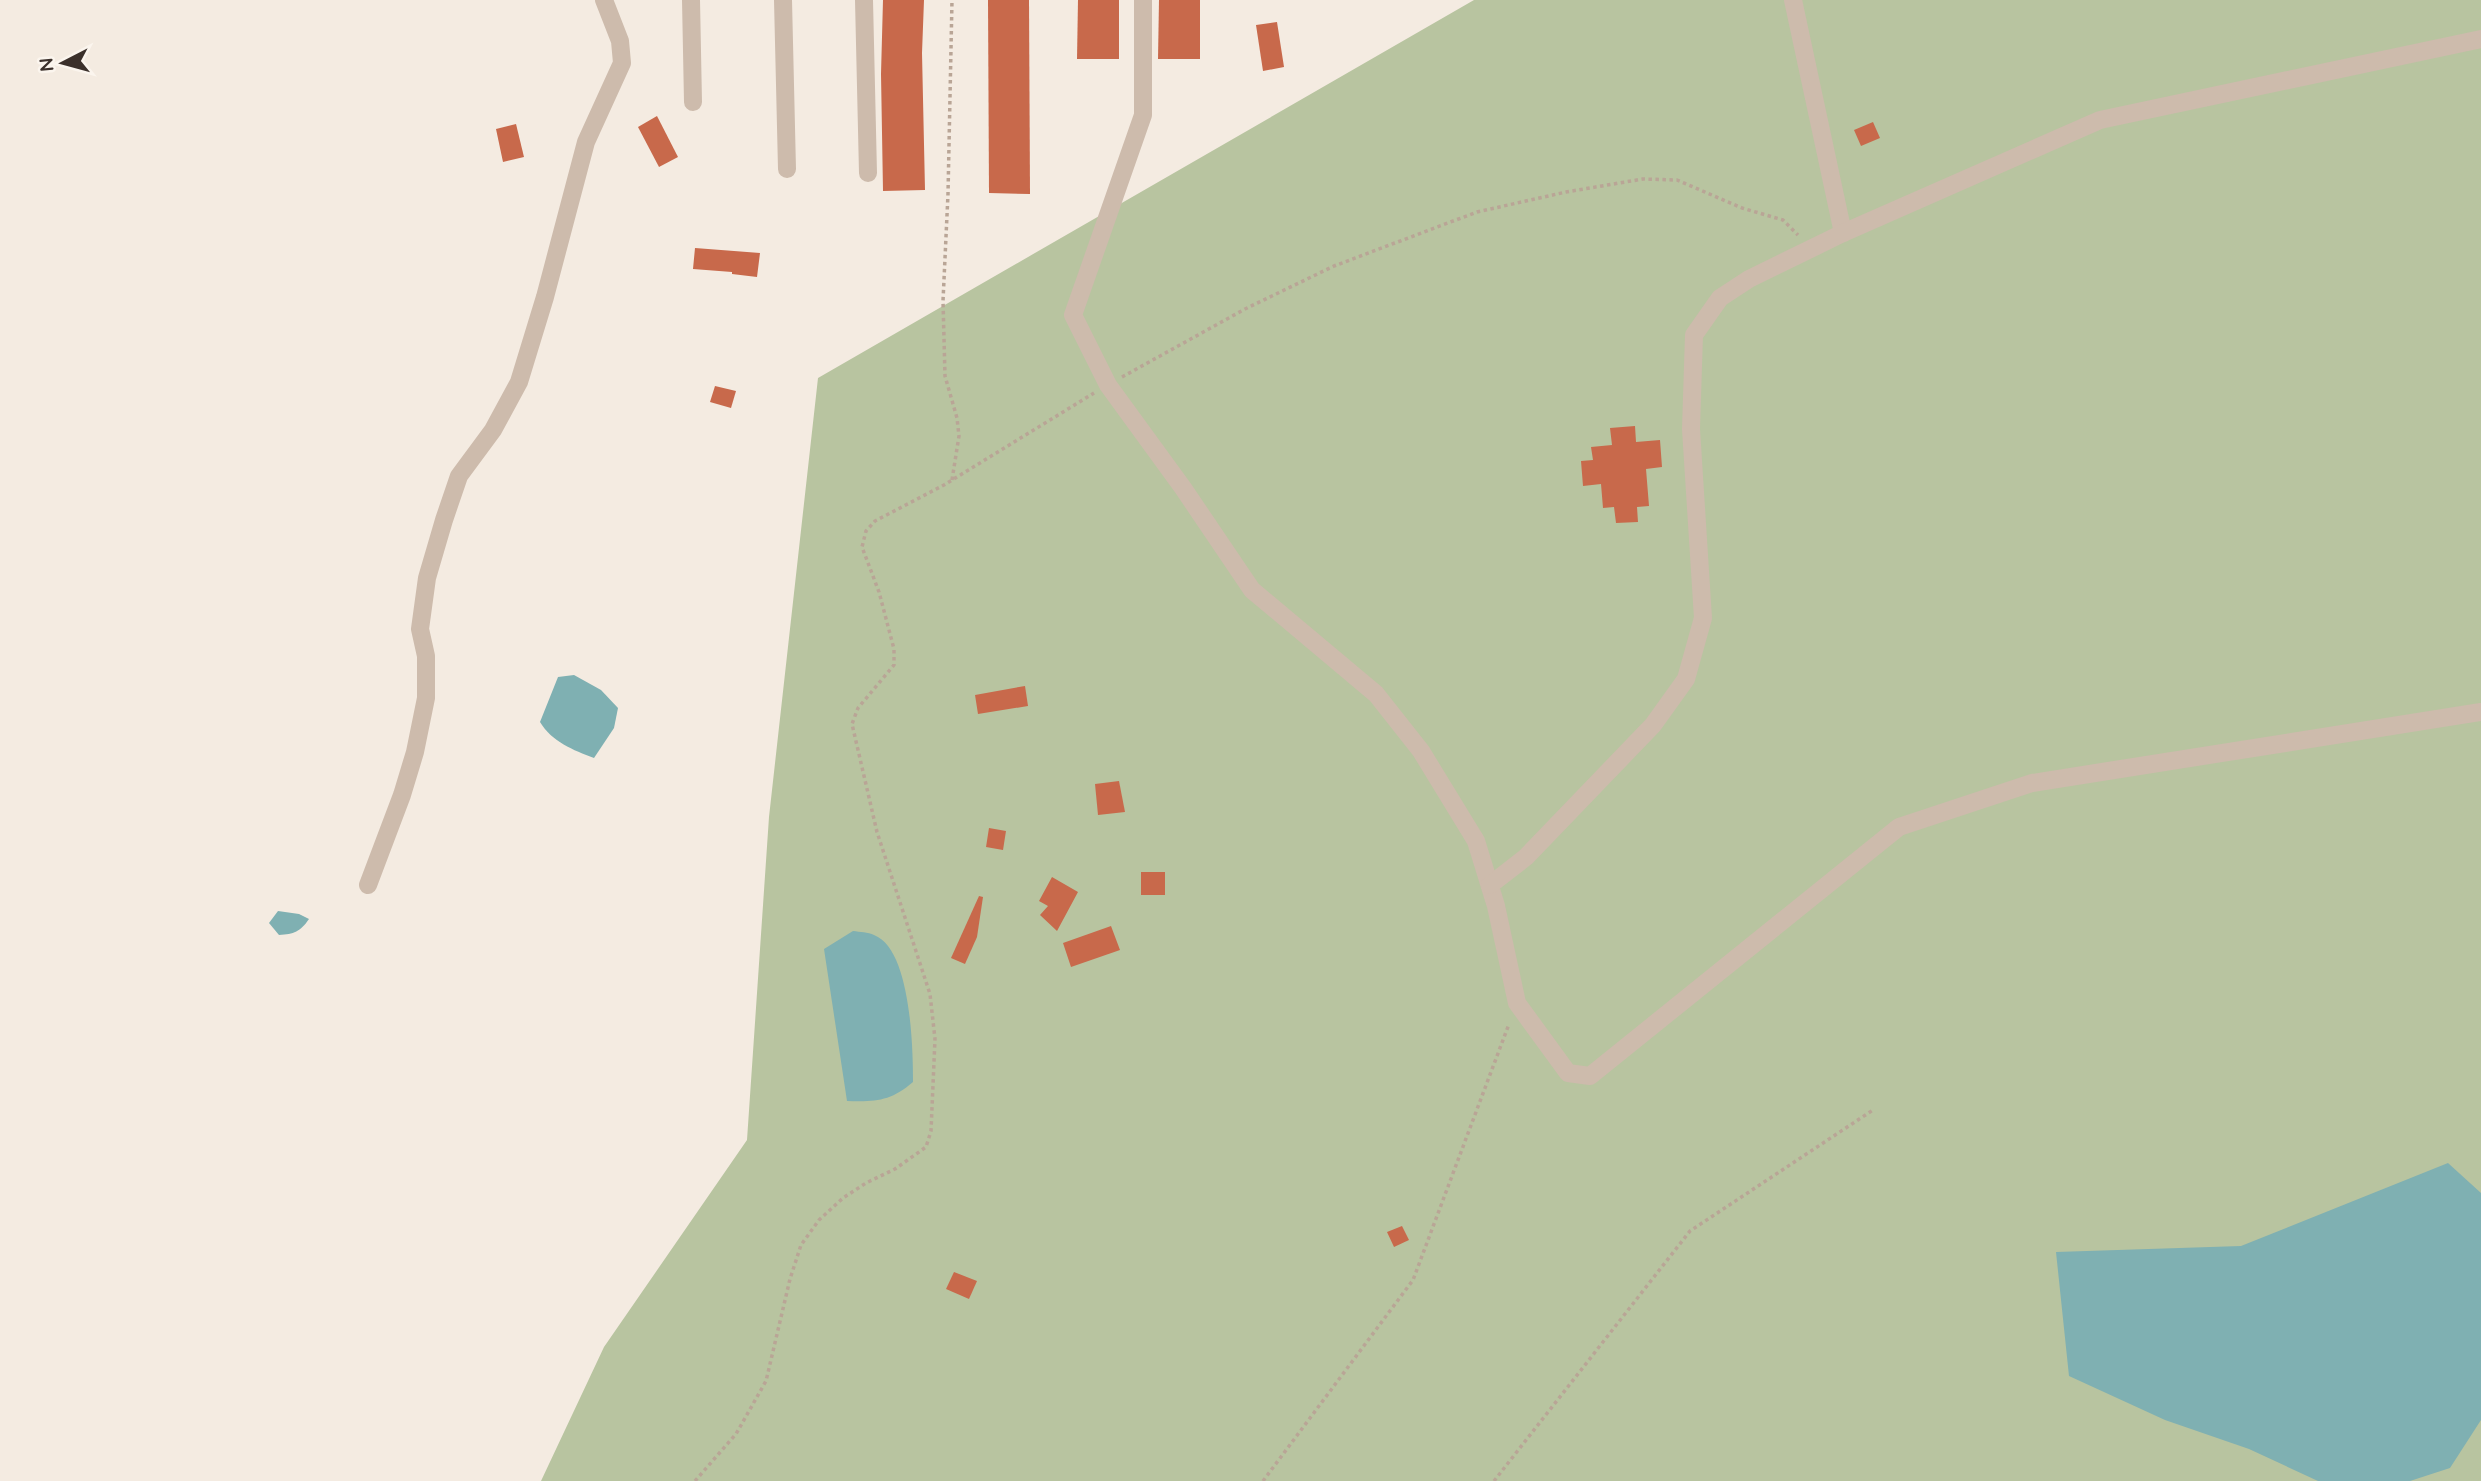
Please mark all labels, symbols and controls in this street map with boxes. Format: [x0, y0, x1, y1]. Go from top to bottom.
north arrow [28, 28, 98, 98]
text: N [33, 57, 59, 73]

